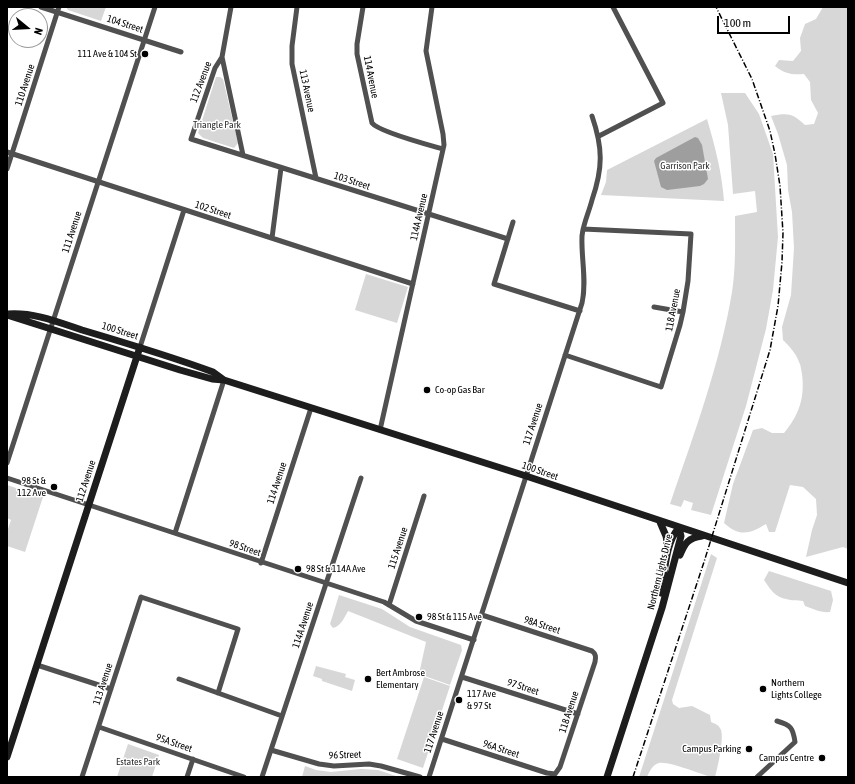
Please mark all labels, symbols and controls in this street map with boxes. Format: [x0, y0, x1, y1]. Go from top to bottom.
north arrow [8, 8, 48, 48]
scale bar [719, 8, 792, 34]
street label: 104 Street [105, 13, 145, 35]
text: 100 m [724, 16, 751, 30]
text: N [32, 26, 45, 36]
place label: 111 Ave & 104 St [78, 48, 137, 60]
marker: 111 Ave & 104 St [140, 49, 150, 59]
street label: 114 Avenue [361, 55, 381, 99]
street label: 112 Avenue [188, 60, 214, 104]
street label: 110 Avenue [13, 63, 37, 107]
street label: 113 Avenue [297, 69, 317, 113]
park label: Triangle Park [193, 119, 241, 131]
park label: Garrison Park [660, 160, 710, 172]
street label: 103 Street [332, 170, 372, 192]
street label: 114A Avenue [408, 192, 430, 242]
street label: 102 Street [193, 199, 233, 221]
street label: 111 Avenue [60, 210, 84, 254]
street label: 118 Avenue [663, 288, 683, 332]
street label: 100 Street [100, 320, 140, 342]
place label: Co-op Gas Bar [435, 384, 485, 396]
marker: Co-op Gas Bar [422, 385, 432, 395]
street label: 117 Avenue [521, 402, 545, 446]
street label: 112 Avenue [74, 459, 98, 503]
street label: 100 Street [520, 459, 560, 483]
street label: 114 Avenue [265, 461, 289, 505]
place label: 98 St & 112 Ave [17, 475, 46, 498]
marker: 98 St & 112 Ave [49, 482, 59, 492]
street label: 115 Avenue [386, 526, 410, 570]
street label: Northern Lights Drive [645, 533, 675, 611]
street label: 98 Street [228, 537, 262, 559]
place label: 98 St & 114A Ave [306, 563, 366, 575]
marker: 98 St & 114A Ave [293, 564, 303, 574]
street label: 114A Avenue [290, 600, 316, 650]
place label: 98 St & 115 Ave [427, 611, 482, 623]
marker: 98 St & 115 Ave [414, 612, 424, 622]
street label: 98A Street [522, 613, 562, 637]
street label: 113 Avenue [91, 662, 115, 706]
place label: Bert Ambrose Elementary [376, 667, 425, 690]
marker: Bert Ambrose Elementary [363, 674, 373, 684]
street label: 97 Street [506, 676, 540, 698]
place label: Northern Lights College [771, 677, 822, 700]
marker: Northern Lights College [758, 684, 768, 694]
place label: 117 Ave & 97 St [467, 688, 496, 712]
street label: 118 Avenue [557, 690, 581, 734]
marker: 117 Ave & 97 St [454, 695, 464, 705]
street label: 117 Avenue [422, 710, 446, 754]
street label: 95A Street [154, 731, 194, 755]
street label: 96A Street [481, 737, 521, 761]
place label: Campus Parking [682, 743, 741, 755]
marker: Campus Parking [744, 744, 754, 754]
street label: 96 Street [328, 748, 362, 762]
place label: Campus Centre [759, 752, 814, 764]
marker: Campus Centre [817, 753, 827, 763]
park label: Estates Park [116, 756, 160, 768]

